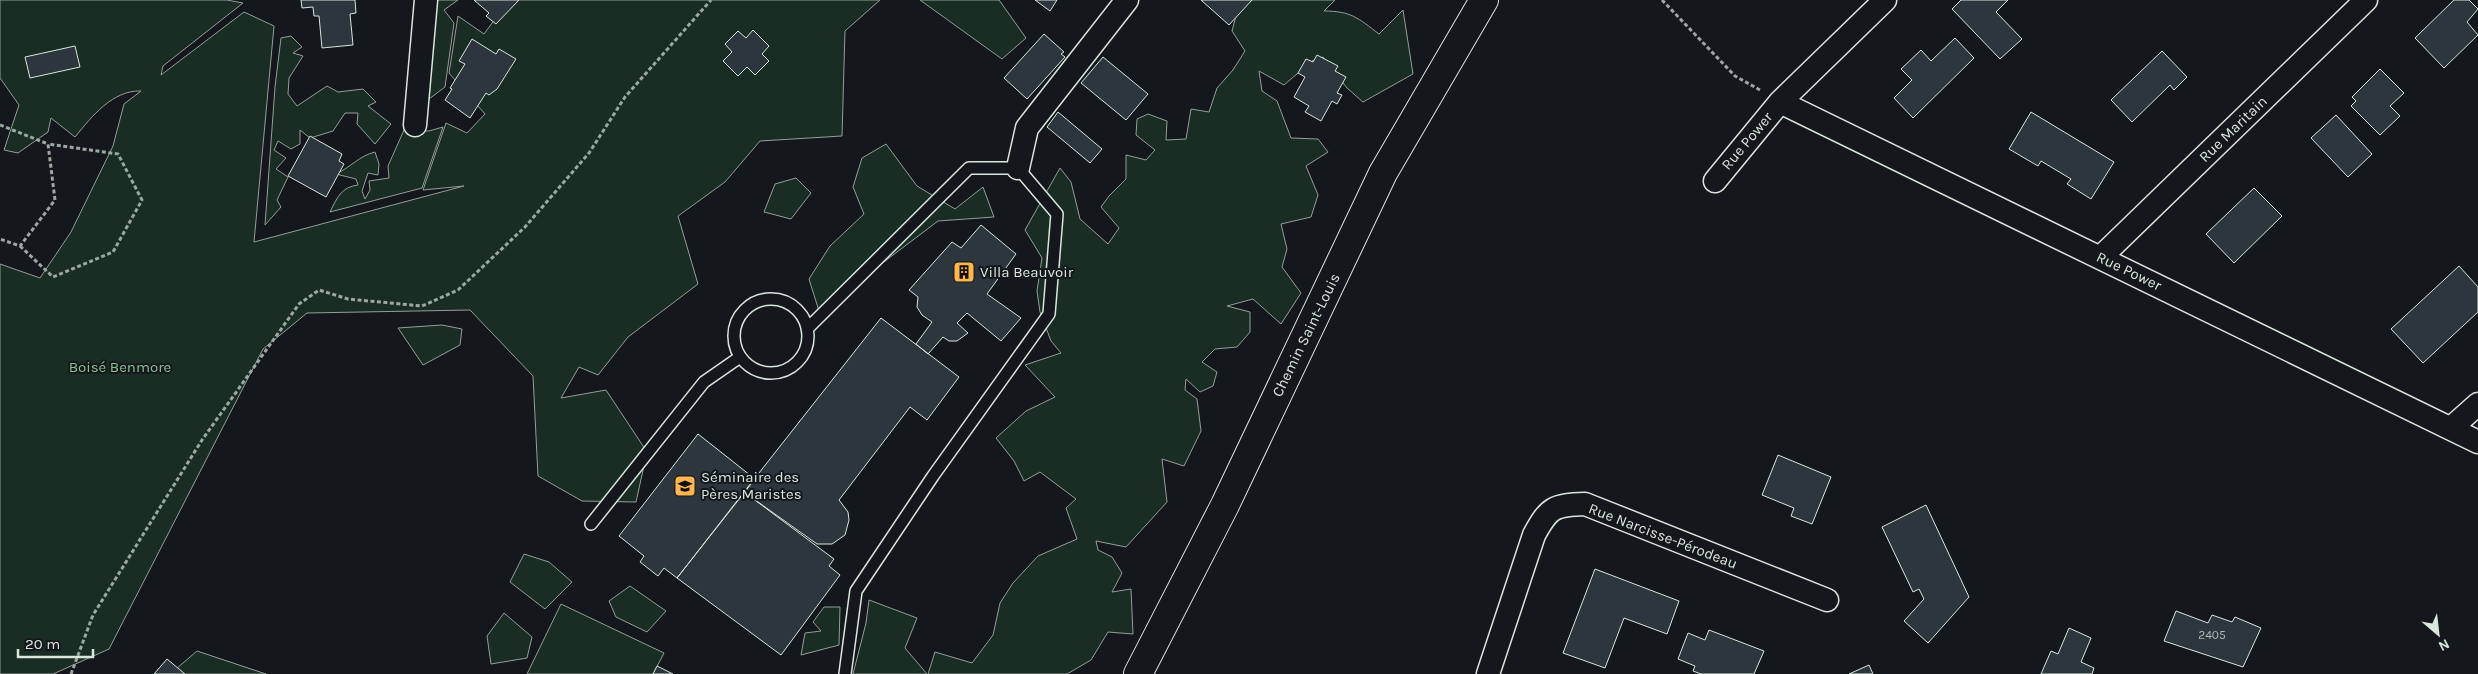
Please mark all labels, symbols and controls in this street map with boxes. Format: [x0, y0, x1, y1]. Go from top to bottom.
street label: Rue Maritain [2195, 92, 2271, 166]
street label: Rue Power [1718, 108, 1777, 174]
street label: Rue Power [2094, 248, 2165, 295]
building icon: Villa Beauvoir [952, 260, 976, 284]
place label: Villa Beauvoir [980, 263, 1074, 281]
street label: Chemin Saint-Louis [1268, 270, 1344, 400]
park label: Boisé Benmore [69, 358, 171, 376]
place label: Séminaire des Pères Maristes [701, 468, 802, 503]
school or university icon: Séminaire des Pères Maristes [673, 474, 697, 498]
street label: Rue Narcisse-Pérodeau [1586, 499, 1740, 573]
north arrow [2413, 609, 2463, 659]
scale bar [18, 626, 92, 658]
house number: 2405 [2198, 628, 2226, 642]
text: 20 m [25, 635, 60, 653]
text: N [2435, 635, 2452, 655]

